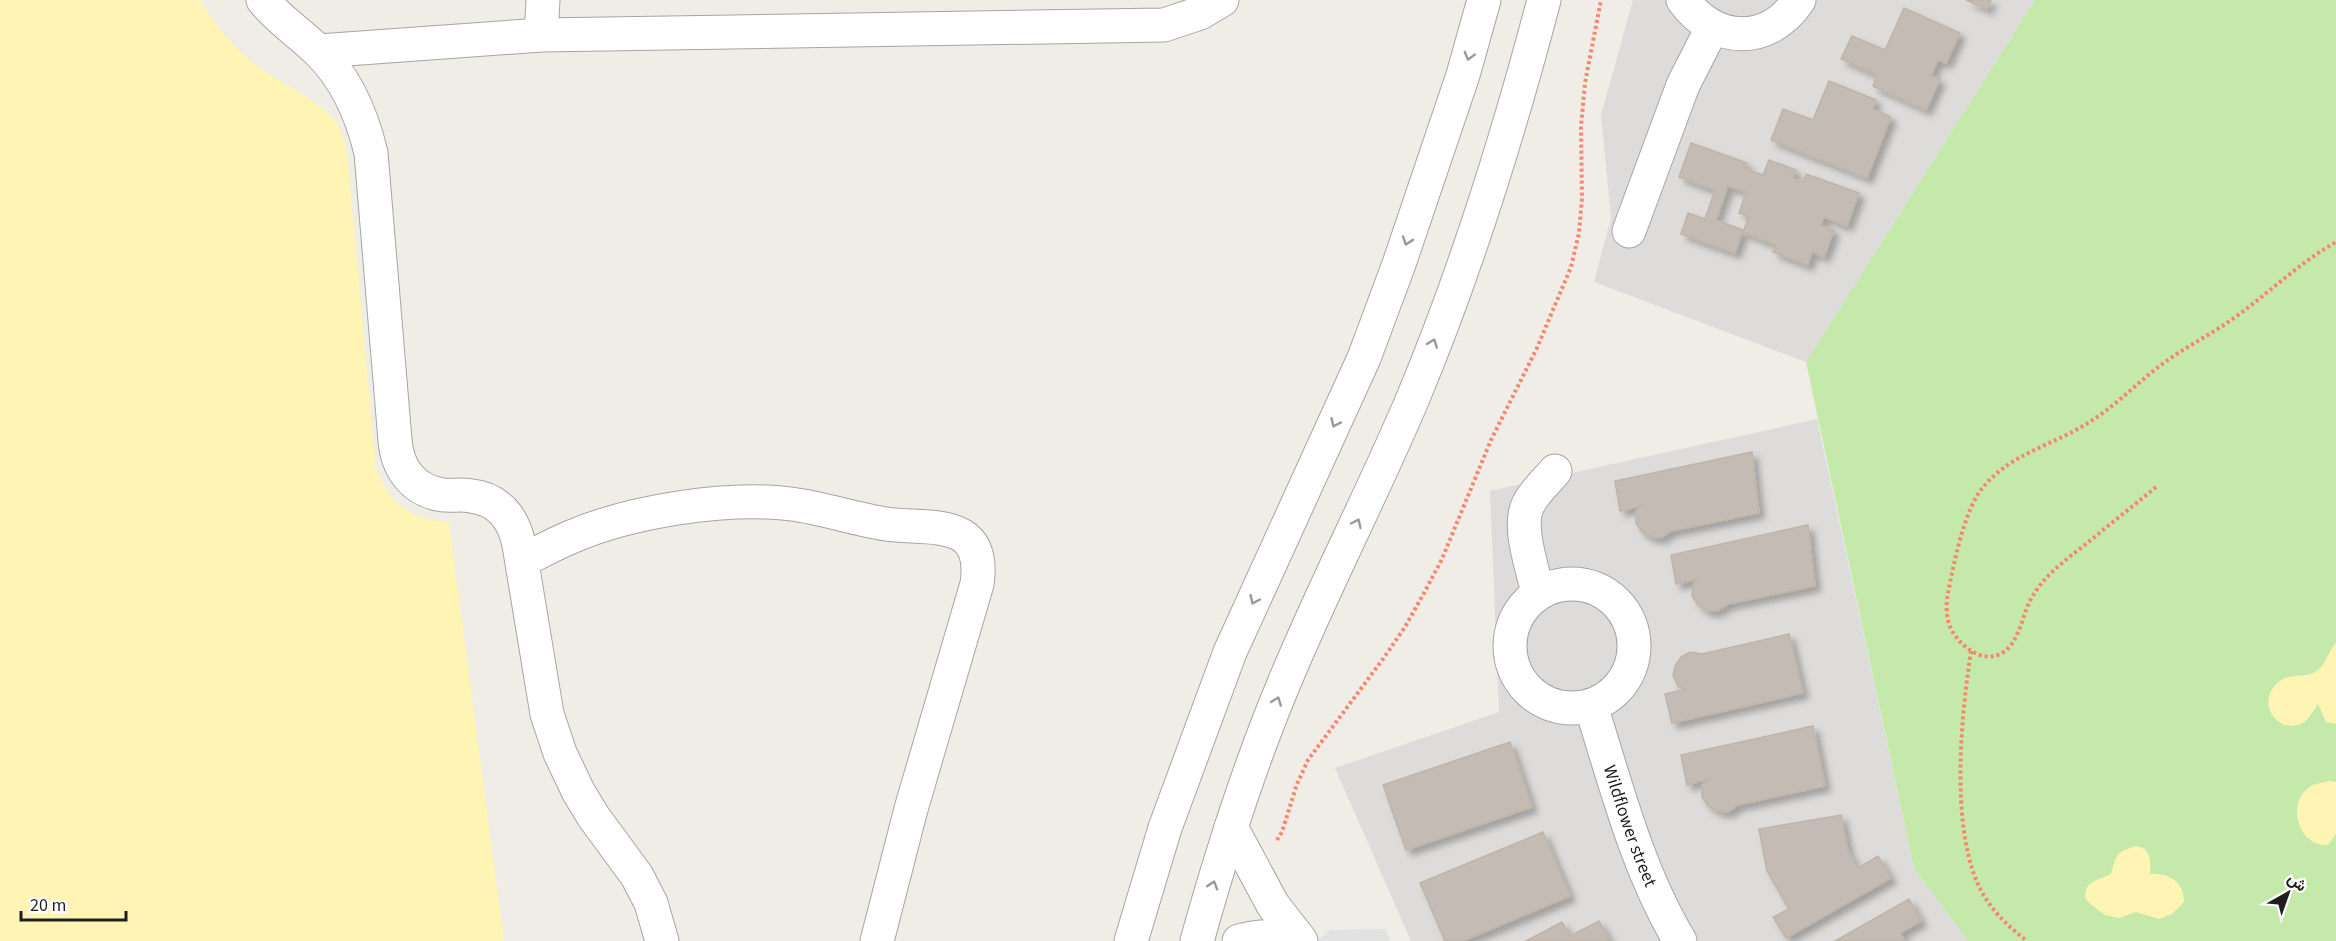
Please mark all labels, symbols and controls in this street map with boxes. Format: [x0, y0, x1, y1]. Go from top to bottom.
one-way arrow [1463, 51, 1476, 61]
one-way arrow [1402, 236, 1415, 246]
one-way arrow [1426, 339, 1439, 349]
one-way arrow [1331, 416, 1343, 427]
one-way arrow [1350, 518, 1362, 529]
one-way arrow [1250, 593, 1262, 604]
one-way arrow [1270, 696, 1283, 707]
street label: Wildflower street [1597, 762, 1663, 891]
north arrow [2258, 863, 2318, 923]
text: ش [2283, 868, 2311, 897]
one-way arrow [1206, 880, 1218, 891]
scale bar [21, 884, 126, 922]
text: 20 m [30, 893, 66, 918]

